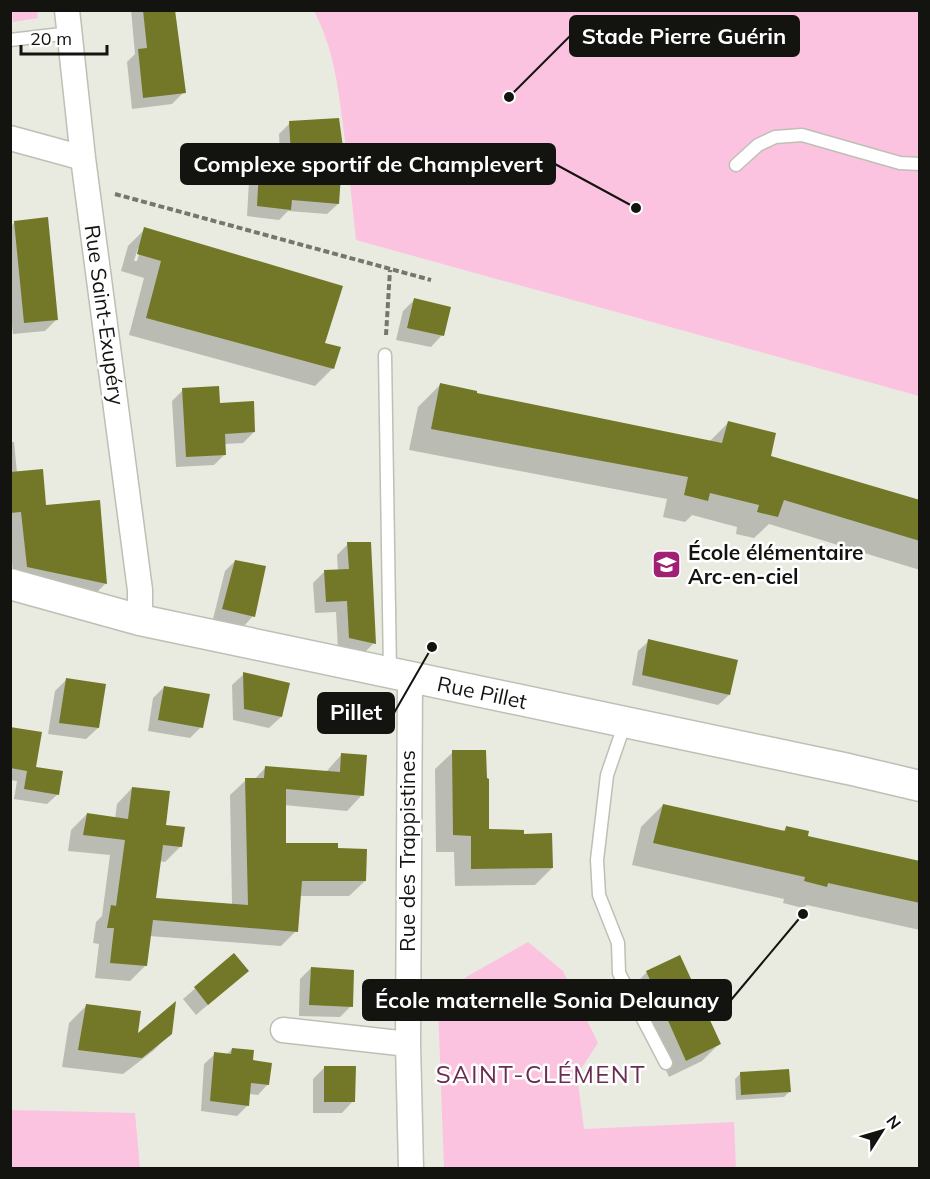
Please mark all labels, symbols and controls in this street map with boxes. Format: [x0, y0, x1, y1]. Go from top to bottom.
callout: Stade Pierre Guérin [570, 16, 799, 56]
scale bar [21, 18, 106, 56]
text: Stade Pierre Guérin [582, 22, 786, 50]
text: 20 m [30, 27, 72, 50]
callout: Complexe sportif de Champlevert [181, 144, 555, 184]
text: Complexe sportif de Champlevert [193, 150, 543, 178]
street label: Rue Saint-Exupéry [79, 223, 131, 407]
place label: École élémentaire Arc-en-ciel [688, 539, 864, 589]
school or university icon: École élémentaire Arc-en-ciel [651, 549, 683, 581]
street label: Rue Pillet [435, 670, 529, 714]
callout: Pillet [318, 693, 394, 733]
text: Pillet [330, 698, 382, 726]
street label: Rue des Trappistines [394, 750, 420, 952]
callout: École maternelle Sonia Delaunay [363, 980, 731, 1020]
text: École maternelle Sonia Delaunay [375, 986, 719, 1014]
district label: SAINT-CLÉMENT [436, 1059, 646, 1089]
north arrow [852, 1101, 912, 1161]
text: N [882, 1111, 906, 1133]

